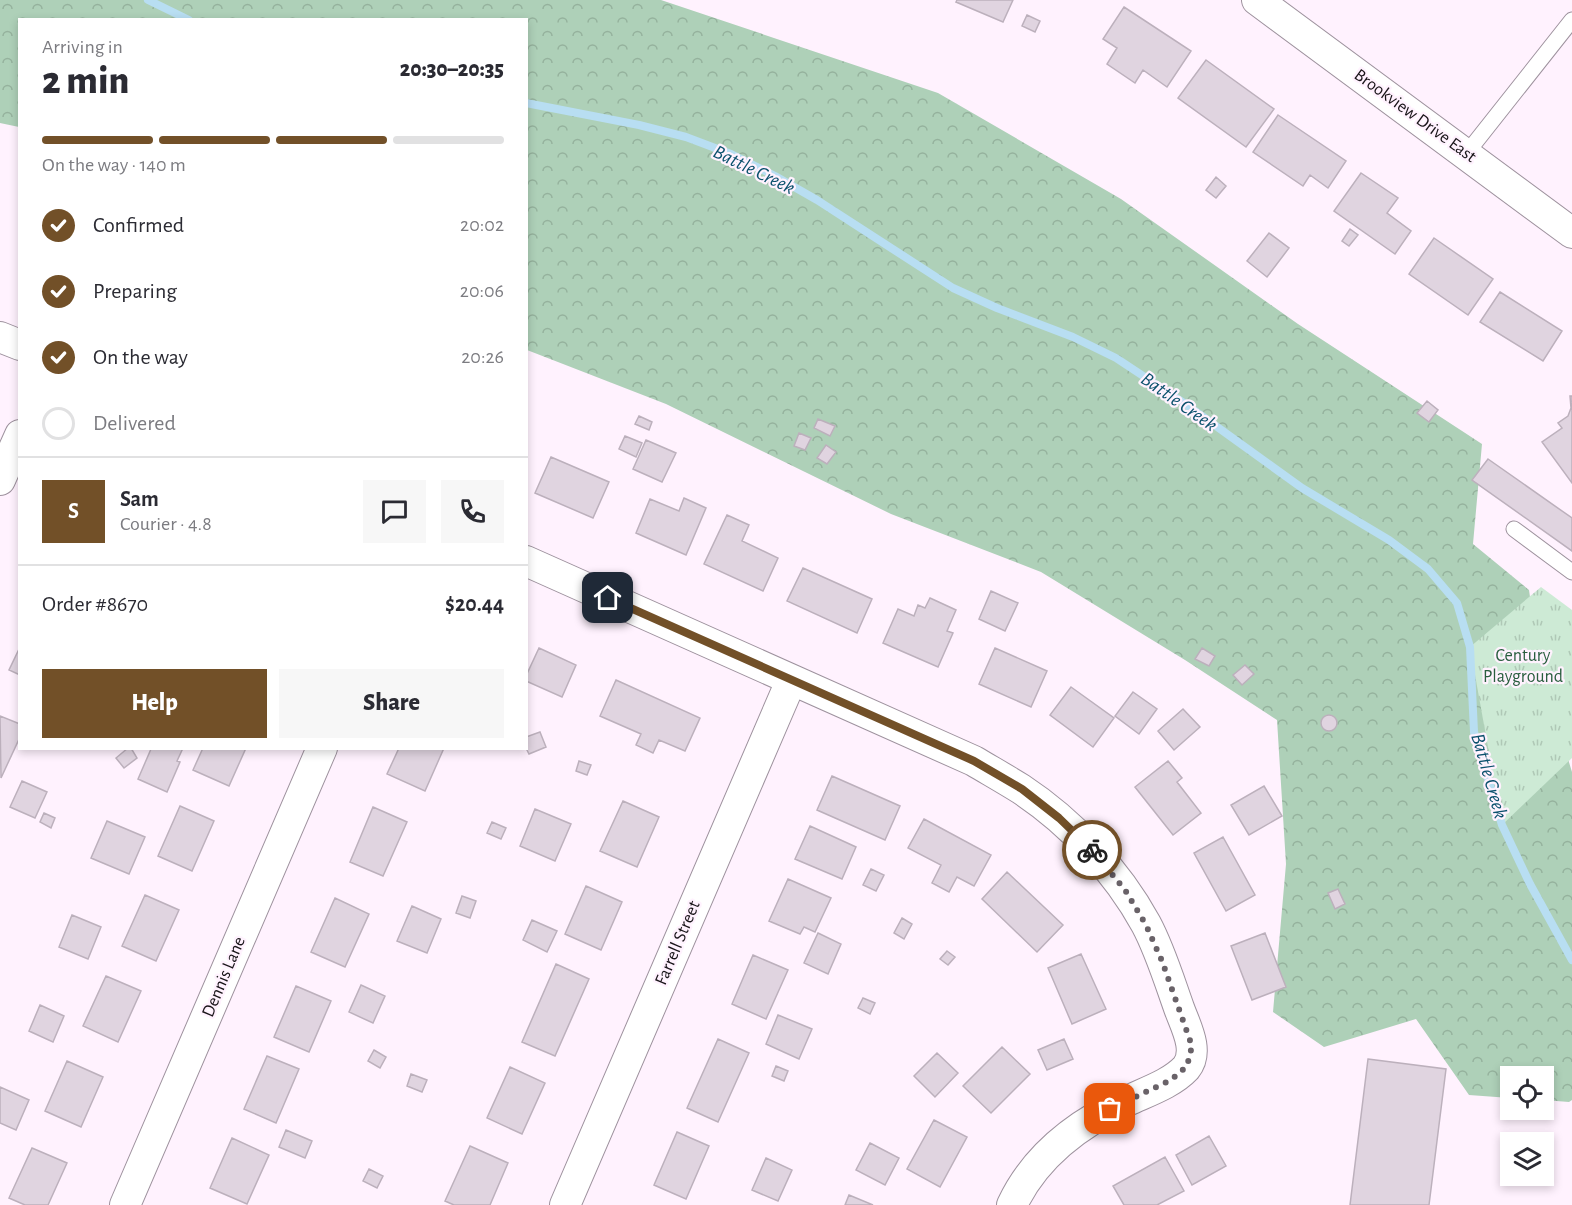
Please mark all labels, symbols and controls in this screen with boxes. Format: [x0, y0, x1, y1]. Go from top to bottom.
text: Arriving in [42, 37, 123, 57]
text: 20:30–20:35 [400, 58, 504, 80]
text: 2 min [42, 62, 129, 101]
street label: Brookview Drive East [1351, 66, 1480, 166]
water label: Battle Creek [710, 142, 798, 198]
text: On the way · 140 m [42, 155, 186, 175]
icon: check [42, 209, 75, 242]
text: Confirmed [93, 214, 184, 236]
text: 20:02 [460, 215, 504, 235]
icon: check [42, 275, 75, 308]
text: Preparing [93, 280, 177, 302]
text: 20:06 [460, 281, 504, 301]
icon: check [42, 341, 75, 374]
text: On the way [93, 346, 188, 368]
text: 20:26 [461, 347, 504, 367]
water label: Battle Creek [1137, 369, 1221, 435]
text: Delivered [93, 412, 176, 434]
button: chat [363, 480, 426, 543]
button: phone [441, 480, 504, 543]
text: Sam [120, 488, 159, 510]
text: S [68, 500, 79, 522]
text: Courier · 4.8 [120, 514, 212, 534]
pin [582, 572, 633, 623]
icon: home [591, 581, 624, 614]
text: Order #8670 [42, 593, 148, 615]
text: $20.44 [445, 593, 504, 615]
park label: Century Playground [1483, 647, 1563, 686]
button: Help [42, 669, 267, 738]
button: Share [279, 669, 504, 738]
water label: Battle Creek [1467, 731, 1511, 821]
courier [1062, 820, 1122, 880]
icon: bike [1076, 834, 1109, 867]
street label: Farrell Street [652, 898, 704, 988]
street label: Dennis Lane [199, 934, 249, 1020]
map controls [1500, 1066, 1554, 1186]
button: locate [1500, 1066, 1554, 1120]
pin [1084, 1083, 1135, 1134]
icon: bag [1093, 1092, 1126, 1125]
button: layers [1500, 1132, 1554, 1186]

